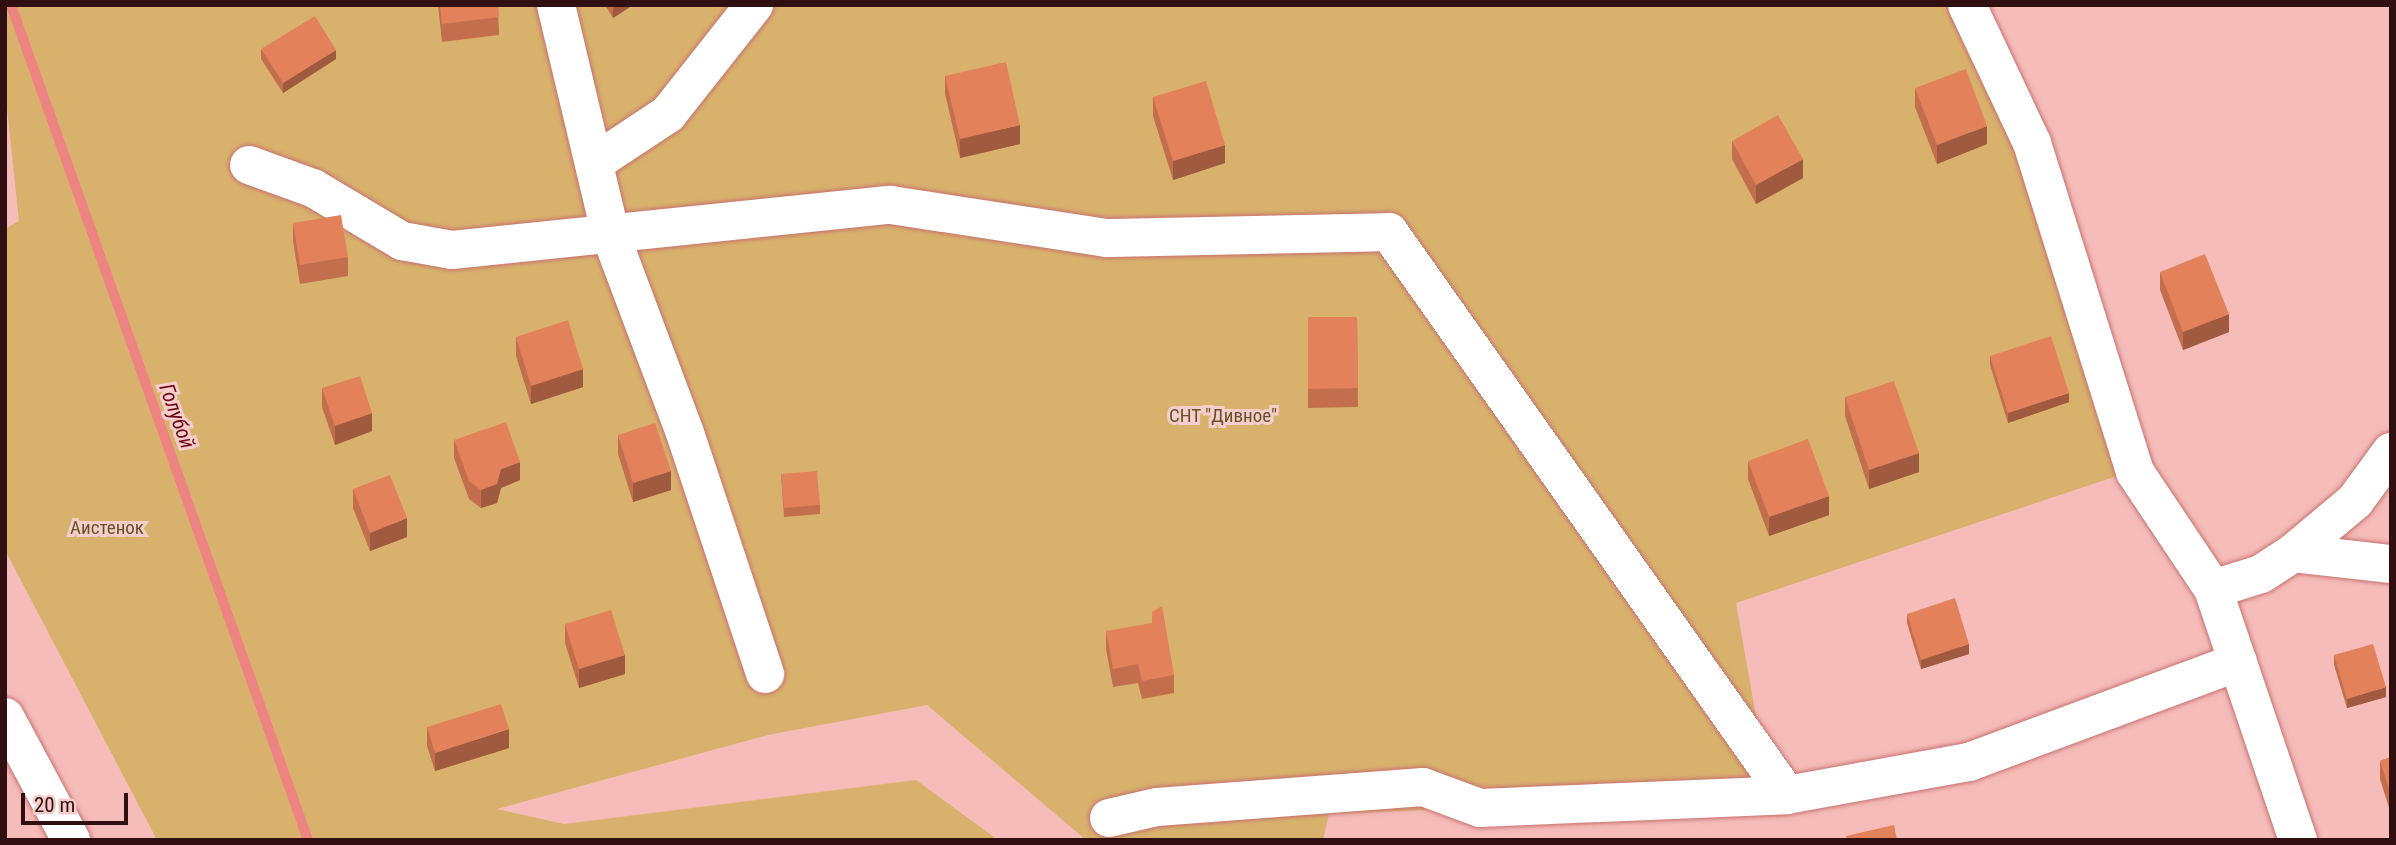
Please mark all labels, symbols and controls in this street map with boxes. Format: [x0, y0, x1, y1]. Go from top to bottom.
water label: Голубой [154, 380, 200, 452]
park label: СНТ "Дивное" [1169, 405, 1277, 427]
park label: Аистенок [70, 517, 144, 539]
scale bar [24, 778, 131, 822]
text: 20 m [34, 793, 75, 817]

